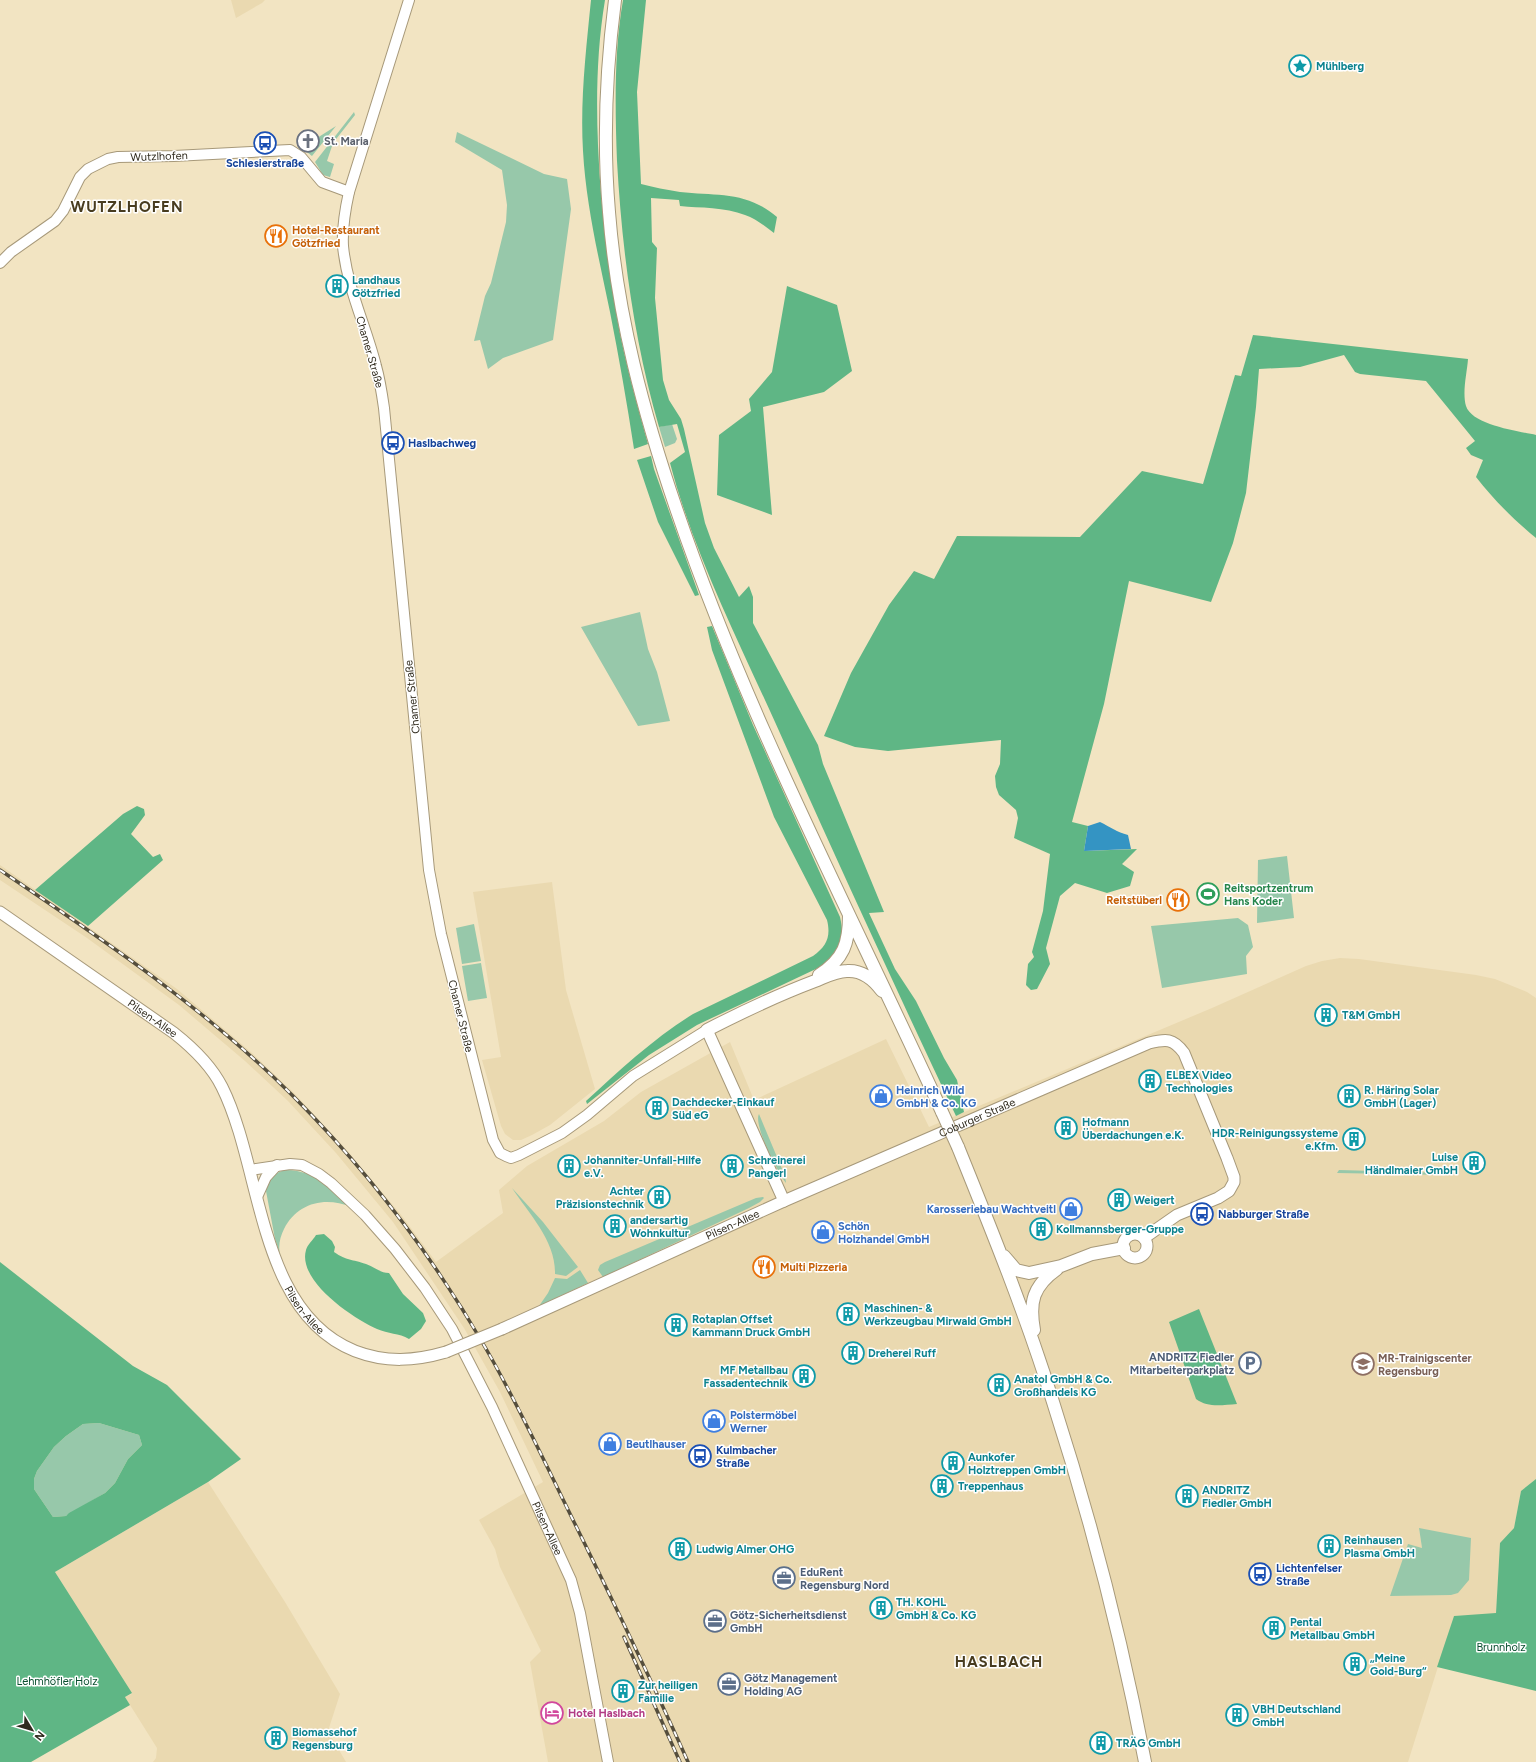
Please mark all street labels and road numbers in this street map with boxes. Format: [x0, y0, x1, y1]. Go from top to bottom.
street label: Wutzlhofen [130, 149, 188, 164]
street label: Chamer Straße [353, 315, 386, 389]
street label: Chamer Straße [402, 660, 423, 734]
street label: Chamer Straße [445, 979, 476, 1054]
street label: Pilsen-Allee [125, 997, 180, 1040]
street label: Coburger Straße [937, 1096, 1017, 1140]
street label: Pilsen-Allee [704, 1207, 761, 1243]
street label: Pilsen-Allee [281, 1284, 327, 1337]
street label: Pilsen-Allee [529, 1500, 565, 1557]

